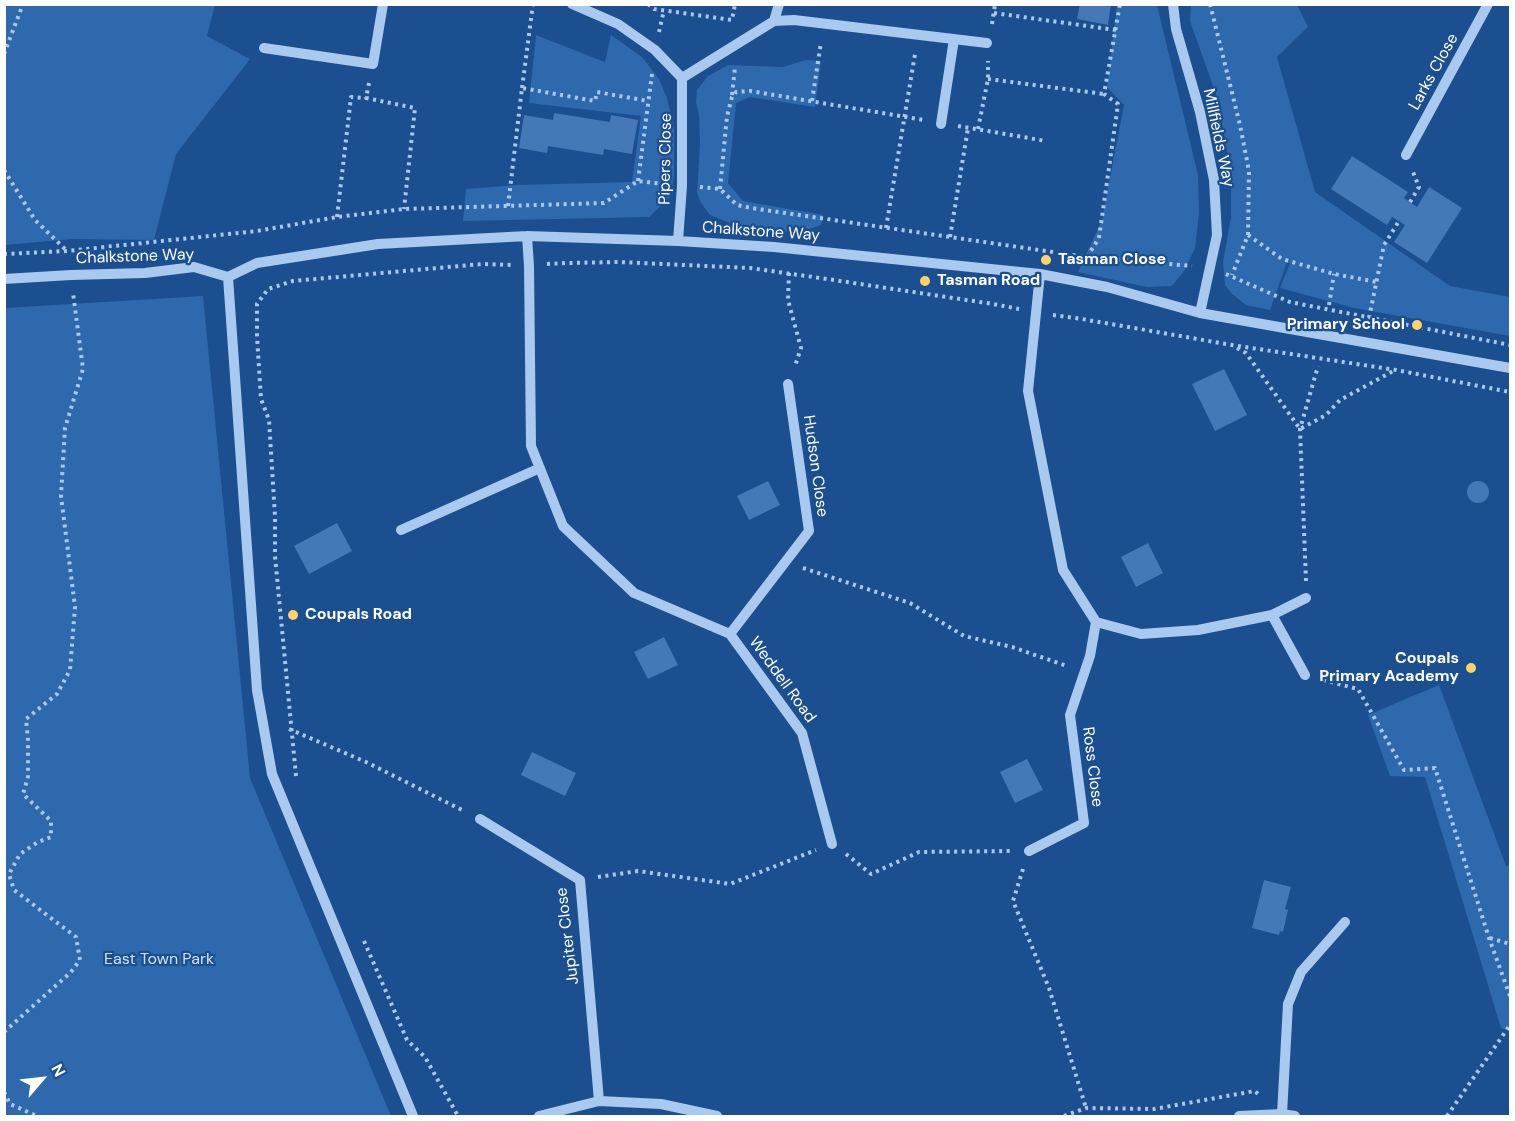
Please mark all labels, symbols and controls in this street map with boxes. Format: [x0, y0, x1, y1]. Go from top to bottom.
street label: Larks Close [1405, 30, 1463, 114]
street label: Millfields Way [1198, 87, 1238, 189]
street label: Pipers Close [656, 113, 676, 205]
street label: Chalkstone Way [701, 218, 821, 246]
street label: Chalkstone Way [76, 245, 194, 269]
place label: Tasman Close [1058, 250, 1166, 270]
marker: Tasman Close [1039, 253, 1053, 267]
place label: Tasman Road [937, 271, 1040, 291]
marker: Tasman Road [918, 274, 932, 288]
place label: Primary School [1287, 315, 1405, 335]
marker: Primary School [1410, 318, 1424, 332]
street label: Hudson Close [798, 414, 832, 518]
place label: Coupals Road [305, 605, 412, 625]
marker: Coupals Road [286, 608, 300, 622]
street label: Weddell Road [744, 633, 820, 727]
place label: Coupals Primary Academy [1319, 649, 1459, 687]
marker: Coupals Primary Academy [1464, 661, 1478, 675]
street label: Ross Close [1078, 726, 1106, 808]
street label: Jupiter Close [552, 886, 584, 986]
park label: East Town Park [104, 950, 214, 970]
north arrow [12, 1049, 72, 1109]
text: N [46, 1060, 70, 1080]

